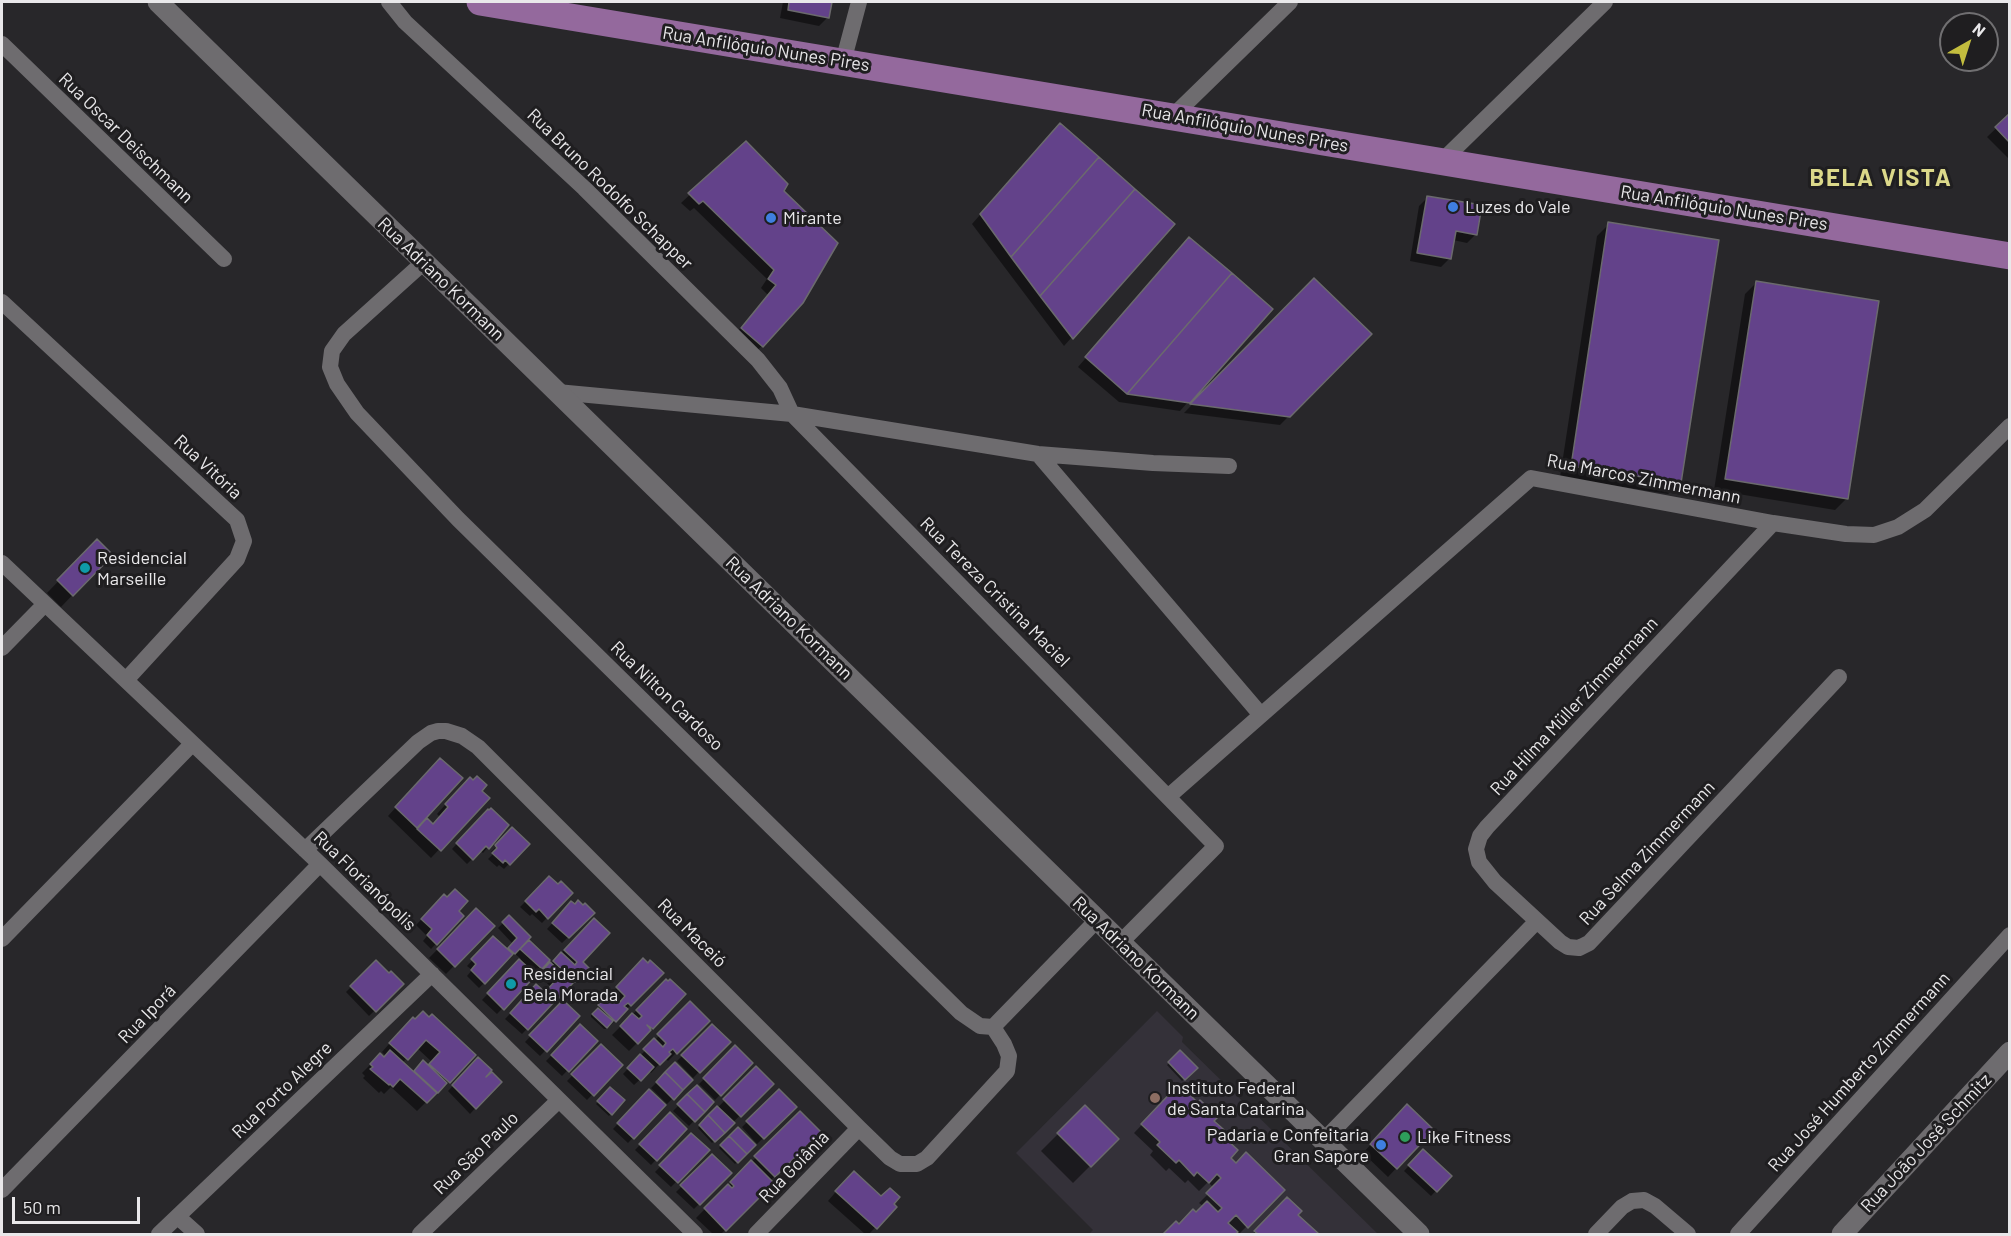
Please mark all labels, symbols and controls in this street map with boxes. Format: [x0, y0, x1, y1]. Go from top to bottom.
north arrow [1939, 12, 1999, 72]
text: N [1969, 18, 1989, 40]
street label: Rua Anfilóquio Nunes Pires [661, 22, 871, 76]
street label: Rua Oscar Deischmann [54, 68, 198, 208]
street label: Rua Anfilóquio Nunes Pires [1140, 99, 1350, 157]
street label: Rua Bruno Rodolfo Schapper [523, 104, 697, 274]
district label: BELA VISTA [1810, 164, 1952, 192]
street label: Rua Anfilóquio Nunes Pires [1619, 181, 1829, 235]
place label: Luzes do Vale [1465, 196, 1570, 218]
marker: Luzes do Vale [1446, 200, 1460, 214]
place label: Mirante [783, 207, 842, 229]
marker: Mirante [764, 211, 778, 225]
street label: Rua Adriano Kormann [373, 213, 509, 345]
street label: Rua Vitória [170, 430, 246, 504]
street label: Rua Marcos Zimmermann [1545, 450, 1743, 508]
street label: Rua Tereza Cristina Maciel [916, 513, 1074, 671]
place label: Residencial Marseille [97, 547, 187, 590]
street label: Rua Adriano Kormann [721, 552, 857, 684]
marker: Residencial Marseille [78, 561, 92, 575]
street label: Rua Hilma Müller Zimmermann [1486, 612, 1662, 800]
street label: Rua Nilton Cardoso [606, 637, 728, 755]
street label: Rua Selma Zimmermann [1575, 776, 1719, 930]
street label: Rua Florianópolis [309, 827, 421, 935]
street label: Rua Adriano Kormann [1068, 892, 1204, 1024]
street label: Rua Maceió [653, 894, 731, 972]
place label: Residencial Bela Morada [523, 963, 618, 1006]
street label: Rua José Humberto Zimmermann [1764, 968, 1954, 1176]
marker: Residencial Bela Morada [504, 977, 518, 991]
street label: Rua Iporá [114, 980, 180, 1048]
street label: Rua Porto Alegre [228, 1037, 336, 1143]
street label: Rua João José Schmitz [1856, 1069, 1996, 1217]
place label: Instituto Federal de Santa Catarina [1167, 1077, 1304, 1120]
marker: Instituto Federal de Santa Catarina [1148, 1091, 1162, 1105]
street label: Rua São Paulo [429, 1107, 523, 1199]
place label: Padaria e Confeitaria Gran Sapore [1207, 1124, 1369, 1166]
place label: Like Fitness [1417, 1126, 1511, 1148]
street label: Rua Goiânia [754, 1127, 834, 1207]
marker: Like Fitness [1398, 1130, 1412, 1144]
marker: Padaria e Confeitaria Gran Sapore [1374, 1138, 1388, 1152]
scale bar [15, 1185, 142, 1223]
text: 50 m [23, 1196, 61, 1218]

